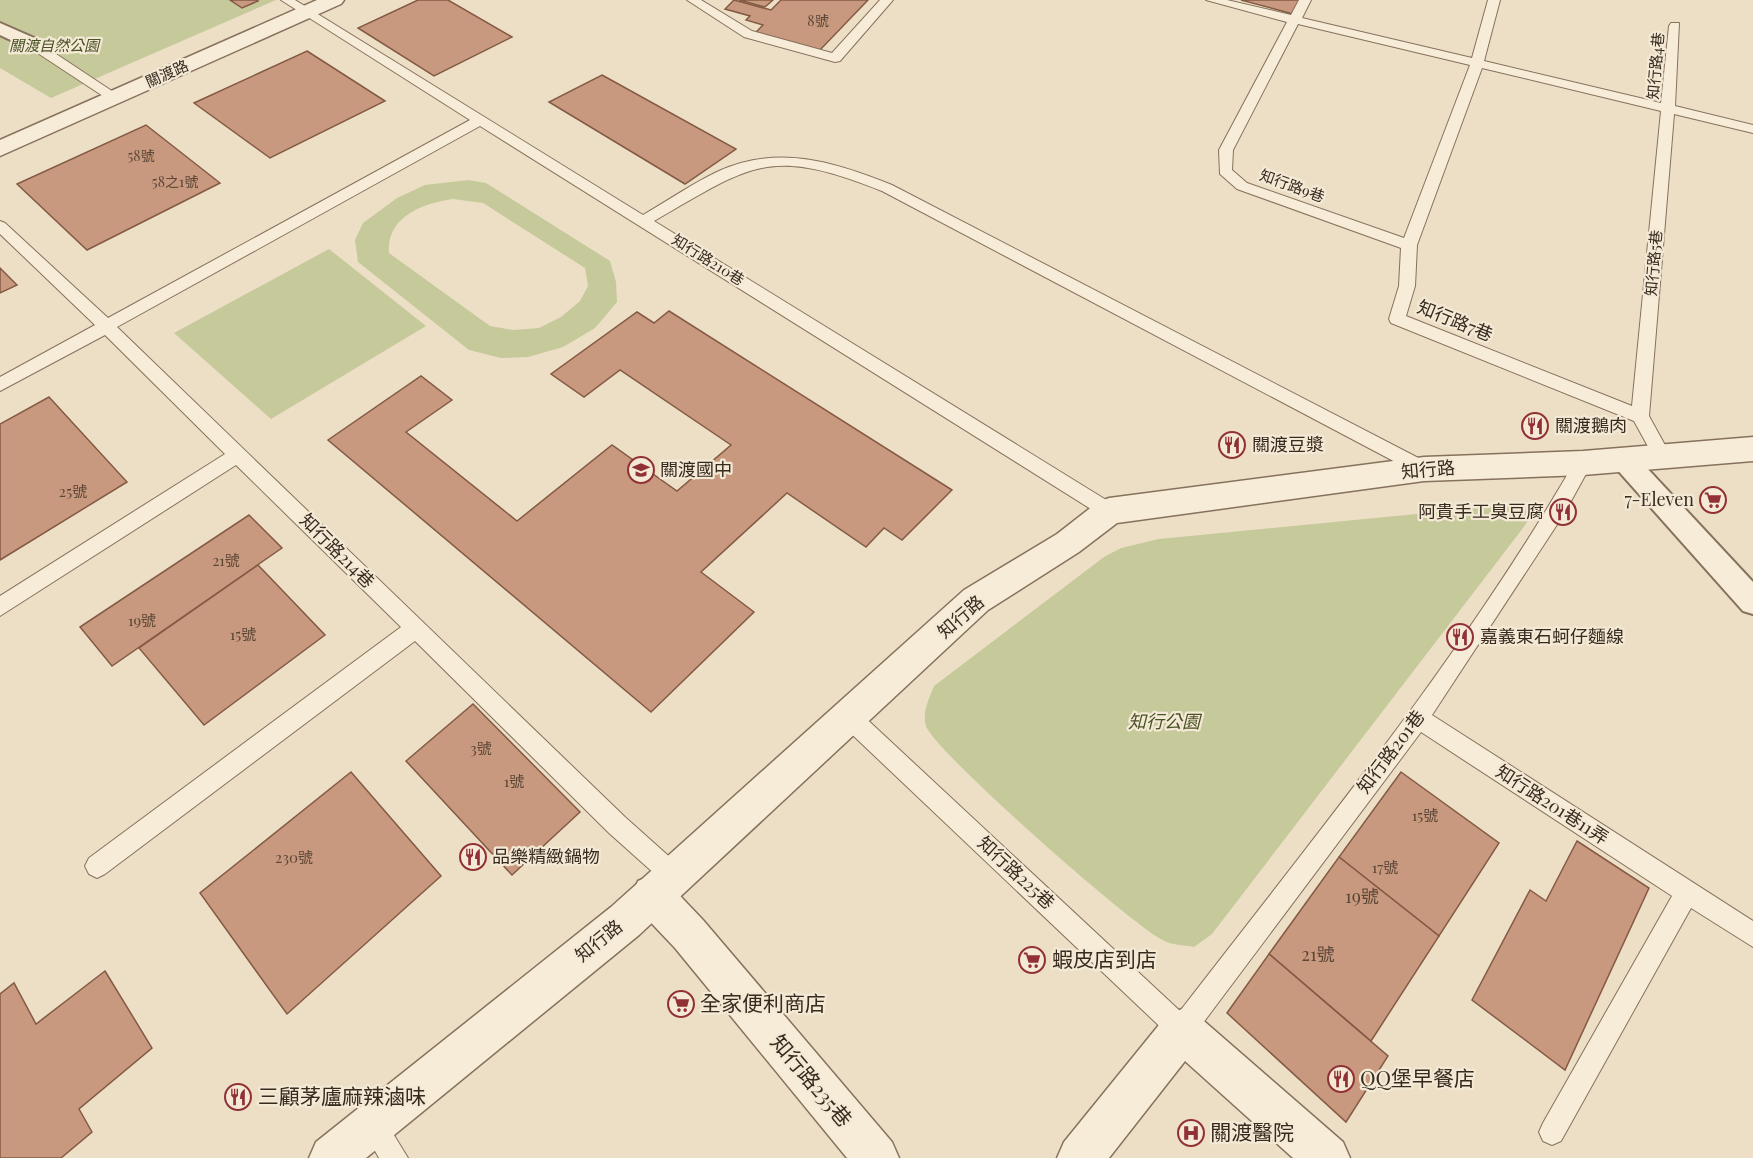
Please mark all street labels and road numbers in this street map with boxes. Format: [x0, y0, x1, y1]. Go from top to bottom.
street label: 知行路4巷 [1642, 31, 1668, 100]
street label: 關渡路 [142, 55, 191, 91]
street label: 知行路9巷 [1257, 164, 1328, 206]
street label: 知行路210巷 [669, 229, 748, 289]
street label: 知行路5巷 [1640, 229, 1666, 297]
street label: 知行路7巷 [1414, 294, 1497, 346]
street label: 知行路 [1400, 455, 1456, 483]
street label: 知行路214巷 [295, 508, 380, 593]
street label: 知行路 [932, 589, 989, 643]
street label: 知行路201巷 [1351, 705, 1429, 798]
street label: 知行路201巷11弄 [1492, 759, 1613, 849]
street label: 知行路225巷 [973, 831, 1060, 914]
street label: 知行路 [570, 914, 627, 967]
street label: 知行路235巷 [766, 1028, 859, 1132]

